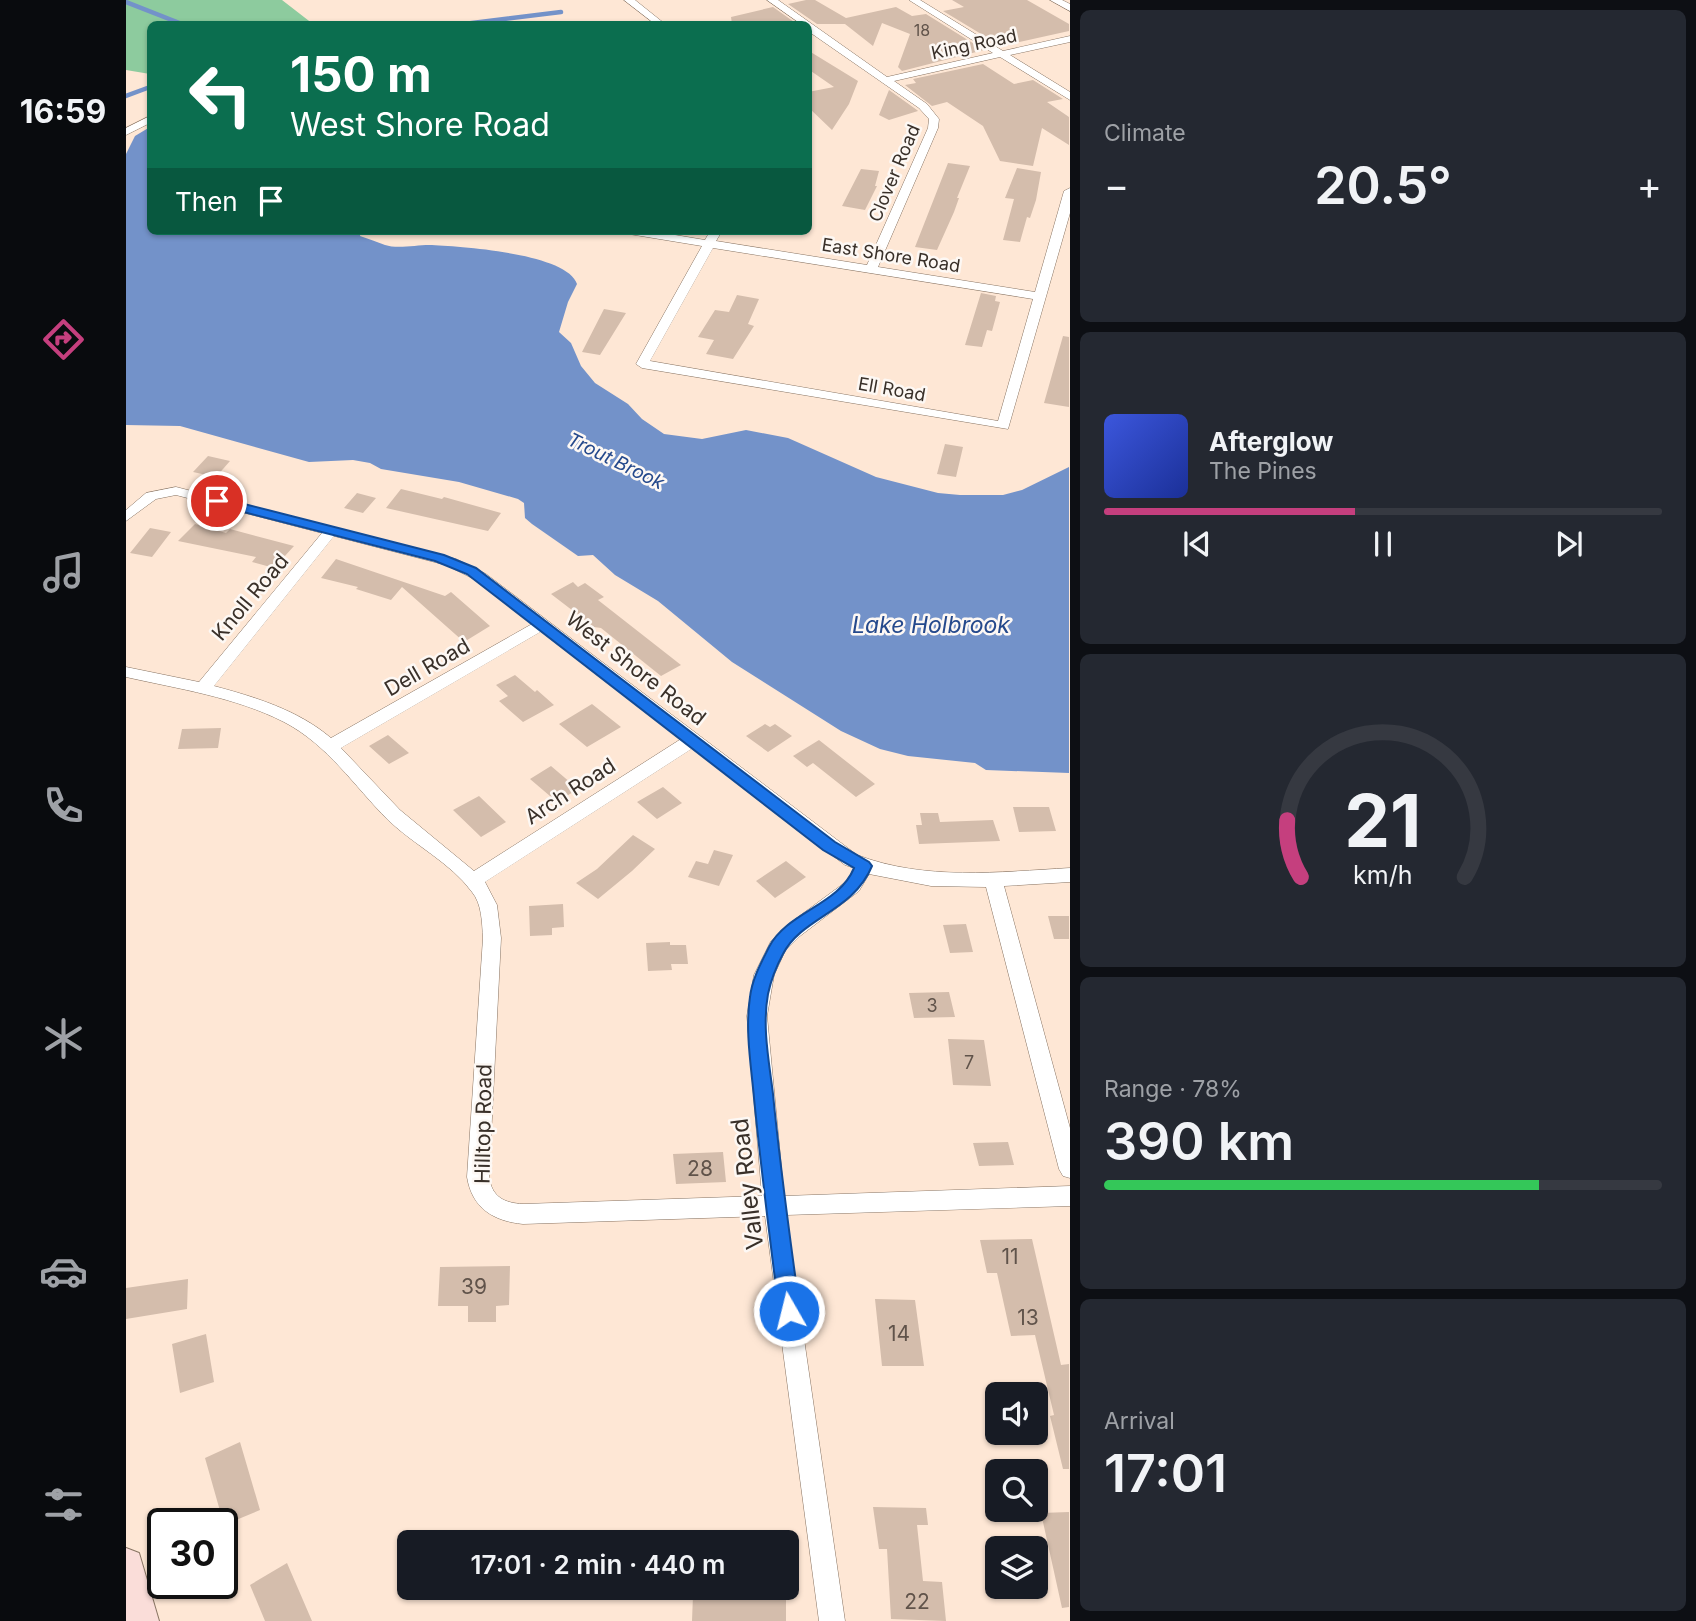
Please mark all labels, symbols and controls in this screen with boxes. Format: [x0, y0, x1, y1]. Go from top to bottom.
house number: 18 [914, 20, 930, 40]
street label: King Road [929, 25, 1019, 63]
text: 150 m [290, 45, 432, 104]
icon: left [175, 49, 266, 140]
text: 16:59 [20, 92, 106, 131]
text: West Shore Road [290, 105, 550, 144]
text: Climate [1104, 119, 1186, 147]
street label: Clover Road [864, 121, 924, 225]
text: 20.5° [1314, 154, 1452, 217]
text: − [1104, 162, 1129, 208]
text: + [1637, 162, 1662, 208]
icon: arrive [252, 182, 290, 220]
text: Then [175, 186, 238, 217]
street label: East Shore Road [820, 234, 962, 276]
icon: directions [39, 315, 88, 364]
street label: Ell Road [857, 373, 927, 405]
text: Afterglow [1209, 426, 1333, 457]
water label: Trout Brook [564, 428, 669, 495]
text: The Pines [1209, 457, 1317, 485]
pin [187, 471, 247, 531]
icon: arrive [198, 482, 236, 520]
icon: previous [1178, 525, 1216, 563]
icon: pause [1364, 525, 1402, 563]
icon: next [1550, 525, 1588, 563]
icon: music [39, 548, 88, 597]
street label: Knoll Road [206, 548, 294, 646]
street label: West Shore Road [561, 606, 711, 730]
water label: Lake Holbrook [852, 611, 1010, 639]
street label: Dell Road [380, 633, 474, 701]
street label: Arch Road [520, 752, 620, 830]
text: 21 [1344, 776, 1422, 865]
icon: phone [39, 781, 88, 830]
text: km/h [1353, 859, 1413, 889]
house number: 3 [926, 995, 938, 1016]
icon: climate [39, 1014, 88, 1063]
house number: 7 [964, 1052, 974, 1073]
street label: Hilltop Road [469, 1064, 497, 1184]
text: Range · 78% [1104, 1075, 1242, 1103]
text: 390 km [1104, 1110, 1294, 1173]
street label: Valley Road [725, 1117, 769, 1251]
house number: 28 [687, 1156, 713, 1181]
house number: 11 [1001, 1244, 1019, 1269]
icon: car [39, 1247, 88, 1296]
house number: 39 [461, 1274, 487, 1299]
position arrow [752, 1274, 826, 1348]
house number: 13 [1017, 1305, 1039, 1330]
house number: 14 [888, 1321, 910, 1346]
map controls [985, 1382, 1048, 1599]
button: sound [985, 1382, 1048, 1445]
text: Arrival [1104, 1407, 1175, 1435]
text: 17:01 [1104, 1442, 1227, 1505]
button: search [985, 1459, 1048, 1522]
icon: filters [39, 1480, 88, 1529]
speed limit sign: 30 [147, 1508, 238, 1599]
button: layers [985, 1536, 1048, 1599]
text: 17:01 · 2 min · 440 m [471, 1549, 725, 1580]
house number: 22 [904, 1589, 930, 1614]

